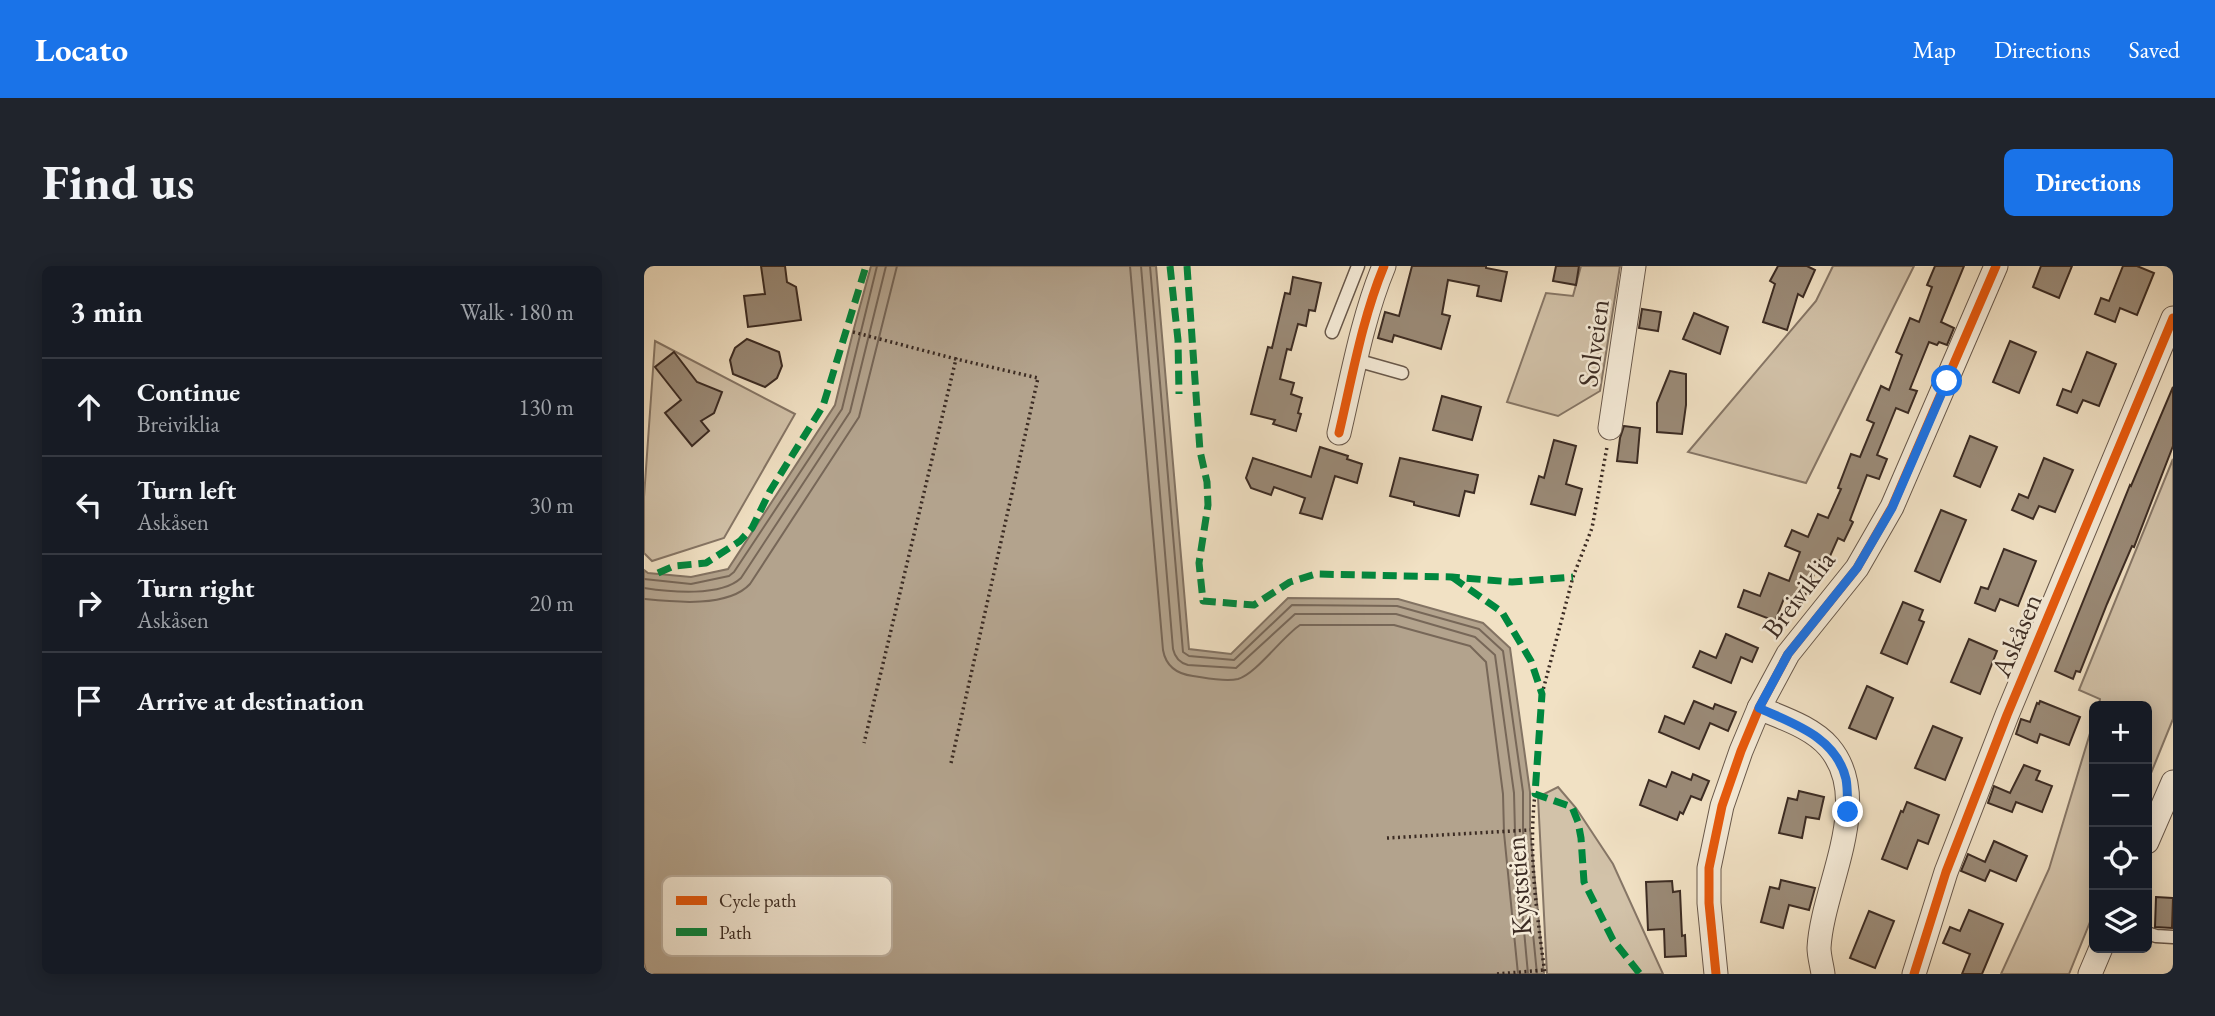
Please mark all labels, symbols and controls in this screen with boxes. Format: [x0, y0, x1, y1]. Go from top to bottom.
text: Locato [35, 28, 128, 71]
text: Map [1913, 34, 1956, 65]
text: Directions [1994, 34, 2091, 65]
text: Saved [2129, 34, 2180, 65]
button: Directions [2004, 149, 2173, 216]
text: Find us [42, 150, 194, 214]
text: 3 min [70, 292, 143, 331]
text: Walk · 180 m [460, 297, 574, 327]
street label: Solveien [1569, 297, 1617, 389]
route start [1931, 365, 1962, 396]
text: Continue [137, 375, 240, 409]
icon: ahead [70, 388, 108, 426]
text: 130 m [518, 392, 574, 422]
text: Breiviklia [137, 409, 220, 439]
text: Turn left [137, 473, 236, 507]
icon: left [70, 486, 108, 524]
text: 30 m [529, 490, 574, 520]
text: Askåsen [137, 507, 209, 537]
street label: Breiviklia [1753, 542, 1843, 645]
text: Turn right [137, 571, 255, 605]
icon: right [70, 584, 108, 622]
text: 20 m [529, 588, 574, 618]
street label: Askåsen [1982, 588, 2050, 683]
text: Askåsen [137, 605, 209, 635]
icon: arrive [70, 682, 108, 720]
text: Arrive at destination [137, 684, 364, 718]
map controls [2089, 701, 2152, 953]
button: + [2089, 701, 2152, 764]
button: − [2089, 764, 2152, 827]
route end [1832, 796, 1863, 827]
button: locate [2089, 827, 2152, 890]
street label: Kyststien [1497, 835, 1539, 937]
legend [662, 876, 892, 956]
text: Cycle path [719, 888, 797, 913]
button: layers [2089, 890, 2152, 953]
text: Path [719, 920, 752, 945]

